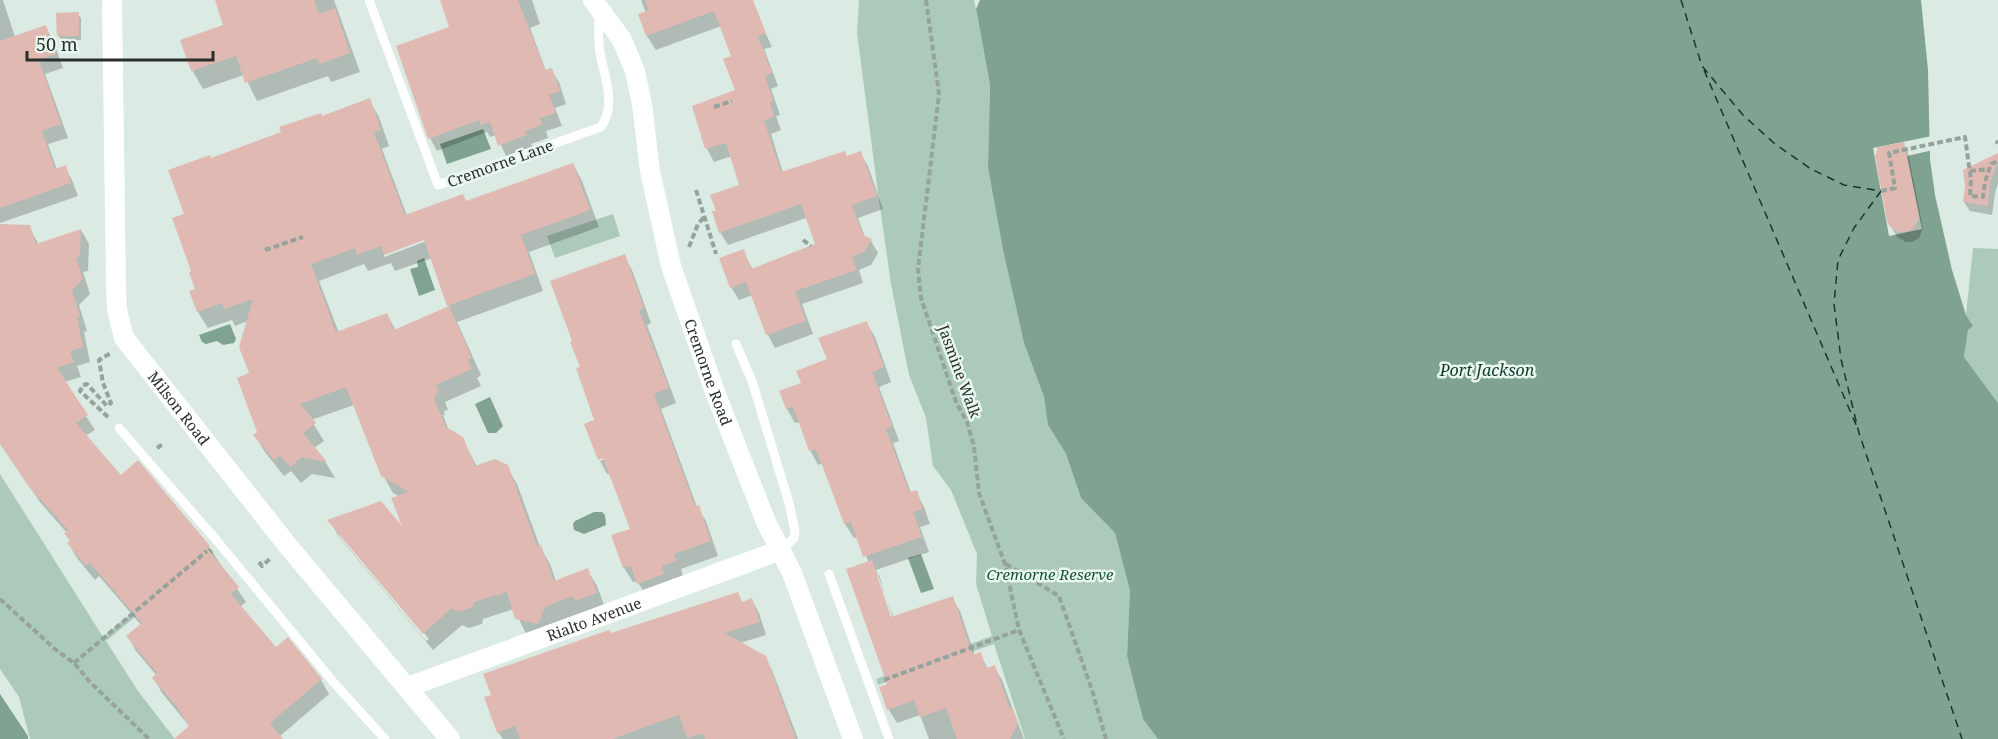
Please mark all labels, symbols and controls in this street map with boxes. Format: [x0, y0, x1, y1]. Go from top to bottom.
scale bar [27, 24, 213, 62]
text: 50 m [36, 32, 78, 56]
street label: Cremorne Lane [444, 135, 556, 191]
street label: Cremorne Road [680, 316, 737, 428]
street label: Jasmine Walk [934, 321, 986, 421]
water label: Port Jackson [1439, 359, 1535, 381]
street label: Milson Road [144, 367, 214, 449]
park label: Cremorne Reserve [986, 564, 1114, 584]
street label: Rialto Avenue [544, 592, 644, 645]

